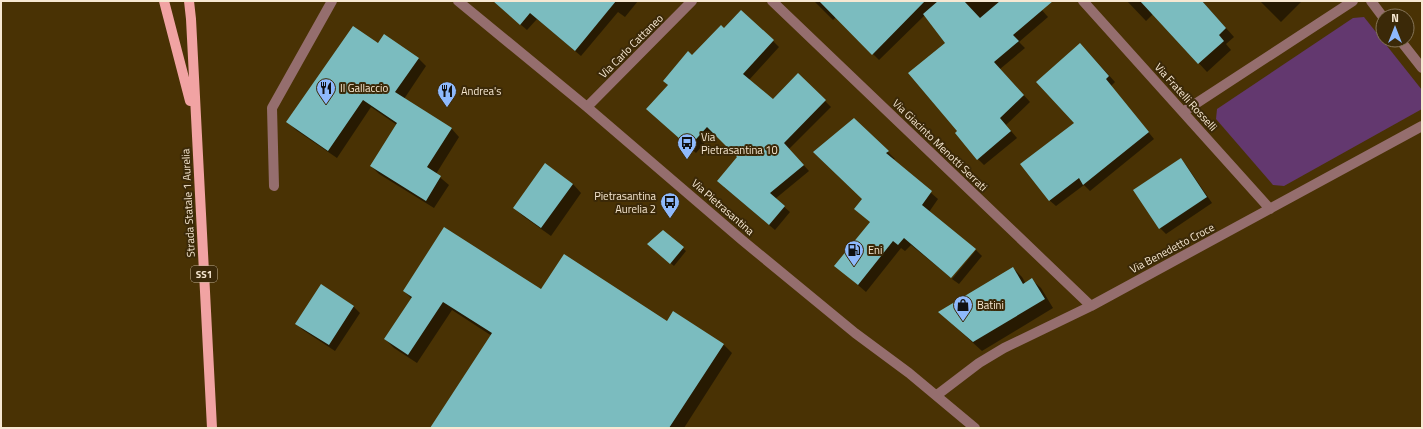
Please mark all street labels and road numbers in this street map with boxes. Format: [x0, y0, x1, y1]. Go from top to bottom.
street label: Via Carlo Cattaneo [595, 10, 667, 82]
street label: Via Fratelli Rosselli [1151, 59, 1221, 135]
street label: Via Giacinto Menotti Serrati [889, 95, 991, 195]
street label: Strada Statale 1 Aurelia [177, 148, 199, 258]
street label: Via Pietrasantina [688, 175, 758, 239]
street label: Via Benedetto Croce [1127, 219, 1217, 277]
road number: SS1 [191, 266, 217, 282]

